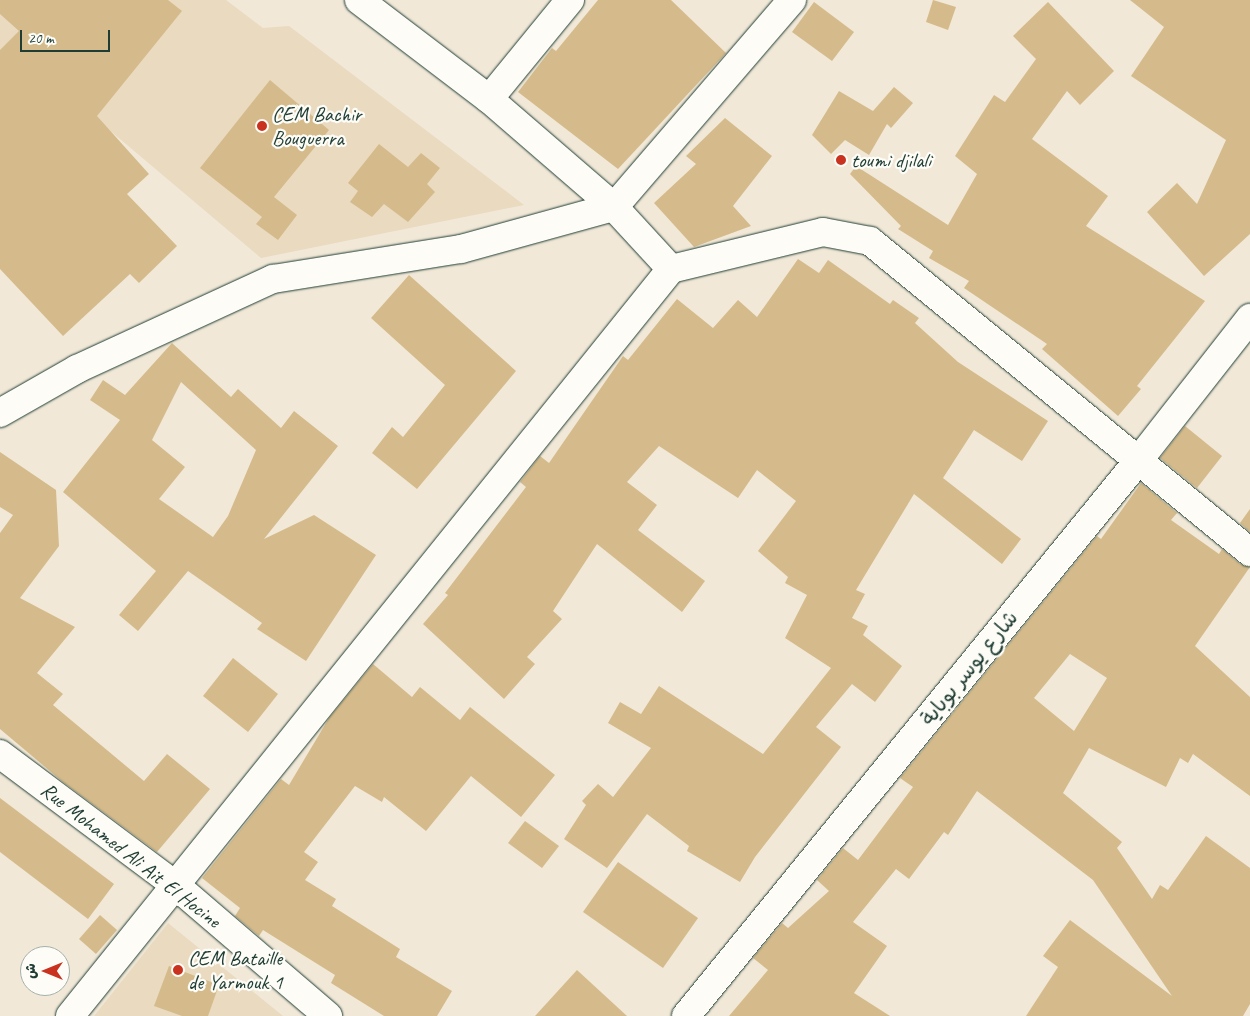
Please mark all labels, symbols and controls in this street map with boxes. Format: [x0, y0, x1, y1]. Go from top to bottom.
scale bar [22, 20, 112, 52]
text: 20 m [28, 29, 54, 48]
place label: CEM Bachir Bouguerra [272, 101, 362, 151]
marker: CEM Bachir Bouguerra [256, 120, 268, 132]
place label: toumi djilali [851, 147, 931, 173]
marker: toumi djilali [835, 154, 847, 166]
street label: شارع يوسر بوباية [915, 605, 1023, 731]
street label: Rue Mohamed Ali Ait El Hocine [36, 777, 226, 933]
place label: CEM Bataille de Yarmouk 1 [188, 945, 284, 995]
north arrow [20, 946, 70, 996]
text: ش [22, 963, 39, 979]
marker: CEM Bataille de Yarmouk 1 [172, 964, 184, 976]

